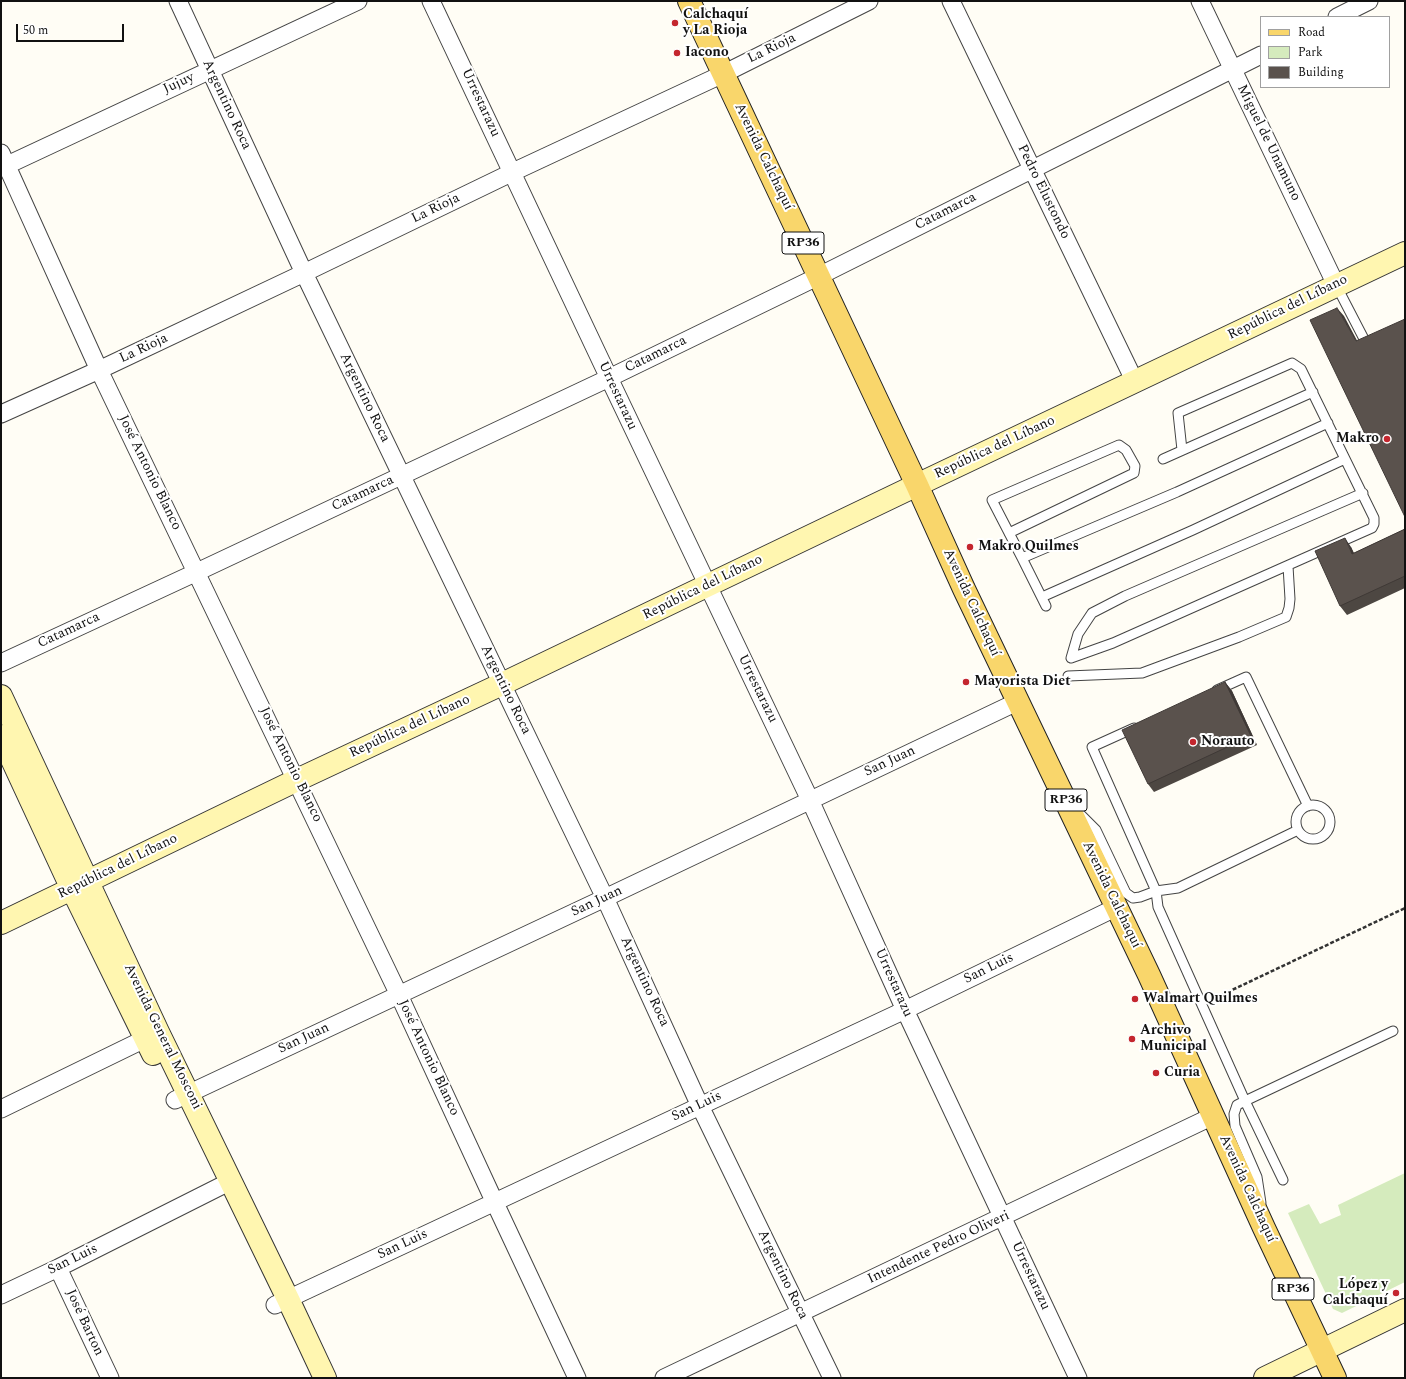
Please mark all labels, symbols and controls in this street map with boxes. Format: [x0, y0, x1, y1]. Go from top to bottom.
place label: Calchaquí y La Rioja [683, 7, 748, 40]
scale bar [18, 16, 126, 42]
legend [1260, 16, 1390, 88]
marker: Calchaquí y La Rioja [670, 18, 680, 28]
text: 50 m [23, 21, 48, 40]
text: Road [1298, 23, 1325, 42]
street label: La Rioja [745, 30, 799, 68]
text: Park [1298, 43, 1323, 62]
place label: Iacono [685, 45, 729, 61]
marker: Iacono [672, 48, 682, 58]
street label: Argentino Roca [198, 57, 254, 153]
text: Building [1298, 63, 1344, 82]
street label: Urrestarazu [457, 66, 503, 140]
street label: Jujuy [161, 70, 197, 98]
street label: Miguel de Unamuno [1233, 82, 1303, 204]
street label: Avenida Calchaquí [730, 101, 796, 213]
street label: Pedro Elustondo [1013, 142, 1073, 242]
street label: Catamarca [912, 189, 980, 235]
street label: La Rioja [409, 190, 463, 228]
road number: RP36 [782, 232, 824, 254]
street label: República del Líbano [1225, 272, 1351, 344]
street label: La Rioja [117, 330, 171, 368]
street label: Catamarca [622, 333, 690, 377]
street label: Argentino Roca [335, 351, 393, 445]
street label: Urrestarazu [594, 359, 640, 433]
street label: José Antonio Blanco [114, 413, 184, 533]
street label: República del Líbano [932, 413, 1058, 483]
place label: Makro [1336, 431, 1379, 447]
marker: Makro [1382, 434, 1392, 444]
street label: Catamarca [329, 472, 397, 516]
place label: Makro Quilmes [978, 539, 1079, 555]
marker: Makro Quilmes [965, 542, 975, 552]
street label: Avenida Calchaquí [939, 547, 1003, 659]
street label: República del Líbano [640, 552, 766, 624]
street label: Catamarca [35, 609, 103, 653]
street label: Argentino Roca [476, 643, 534, 737]
street label: Urrestarazu [733, 652, 781, 726]
place label: Mayorista Diet [974, 674, 1071, 690]
marker: Mayorista Diet [961, 677, 971, 687]
street label: República del Líbano [347, 692, 473, 762]
street label: José Antonio Blanco [255, 705, 325, 825]
place label: Norauto [1201, 734, 1254, 750]
marker: Norauto [1188, 737, 1198, 747]
street label: San Juan [862, 743, 918, 781]
road number: RP36 [1045, 789, 1087, 811]
street label: República del Líbano [55, 831, 181, 903]
street label: Avenida Calchaquí [1078, 839, 1144, 951]
street label: San Juan [569, 883, 625, 921]
street label: Argentino Roca [616, 934, 672, 1030]
street label: Urrestarazu [870, 946, 916, 1020]
street label: San Luis [961, 950, 1017, 988]
street label: Avenida General Mosconi [119, 961, 205, 1113]
place label: Walmart Quilmes [1143, 991, 1258, 1007]
marker: Walmart Quilmes [1130, 994, 1140, 1004]
street label: José Antonio Blanco [394, 997, 462, 1119]
street label: San Juan [276, 1020, 332, 1058]
place label: Archivo Municipal [1140, 1023, 1207, 1056]
marker: Archivo Municipal [1127, 1034, 1137, 1044]
place label: Curia [1164, 1065, 1200, 1081]
marker: Curia [1151, 1068, 1161, 1078]
street label: San Luis [669, 1088, 725, 1126]
street label: Avenida Calchaquí [1215, 1133, 1279, 1245]
street label: Intendente Pedro Oliveri [865, 1208, 1013, 1288]
street label: San Luis [375, 1226, 431, 1264]
street label: Argentino Roca [753, 1228, 811, 1322]
street label: Urrestarazu [1007, 1239, 1053, 1313]
street label: San Luis [45, 1241, 101, 1279]
place label: López y Calchaquí [1323, 1277, 1388, 1310]
road number: RP36 [1272, 1278, 1314, 1300]
street label: José Barton [61, 1287, 107, 1359]
marker: López y Calchaquí [1391, 1288, 1401, 1298]

